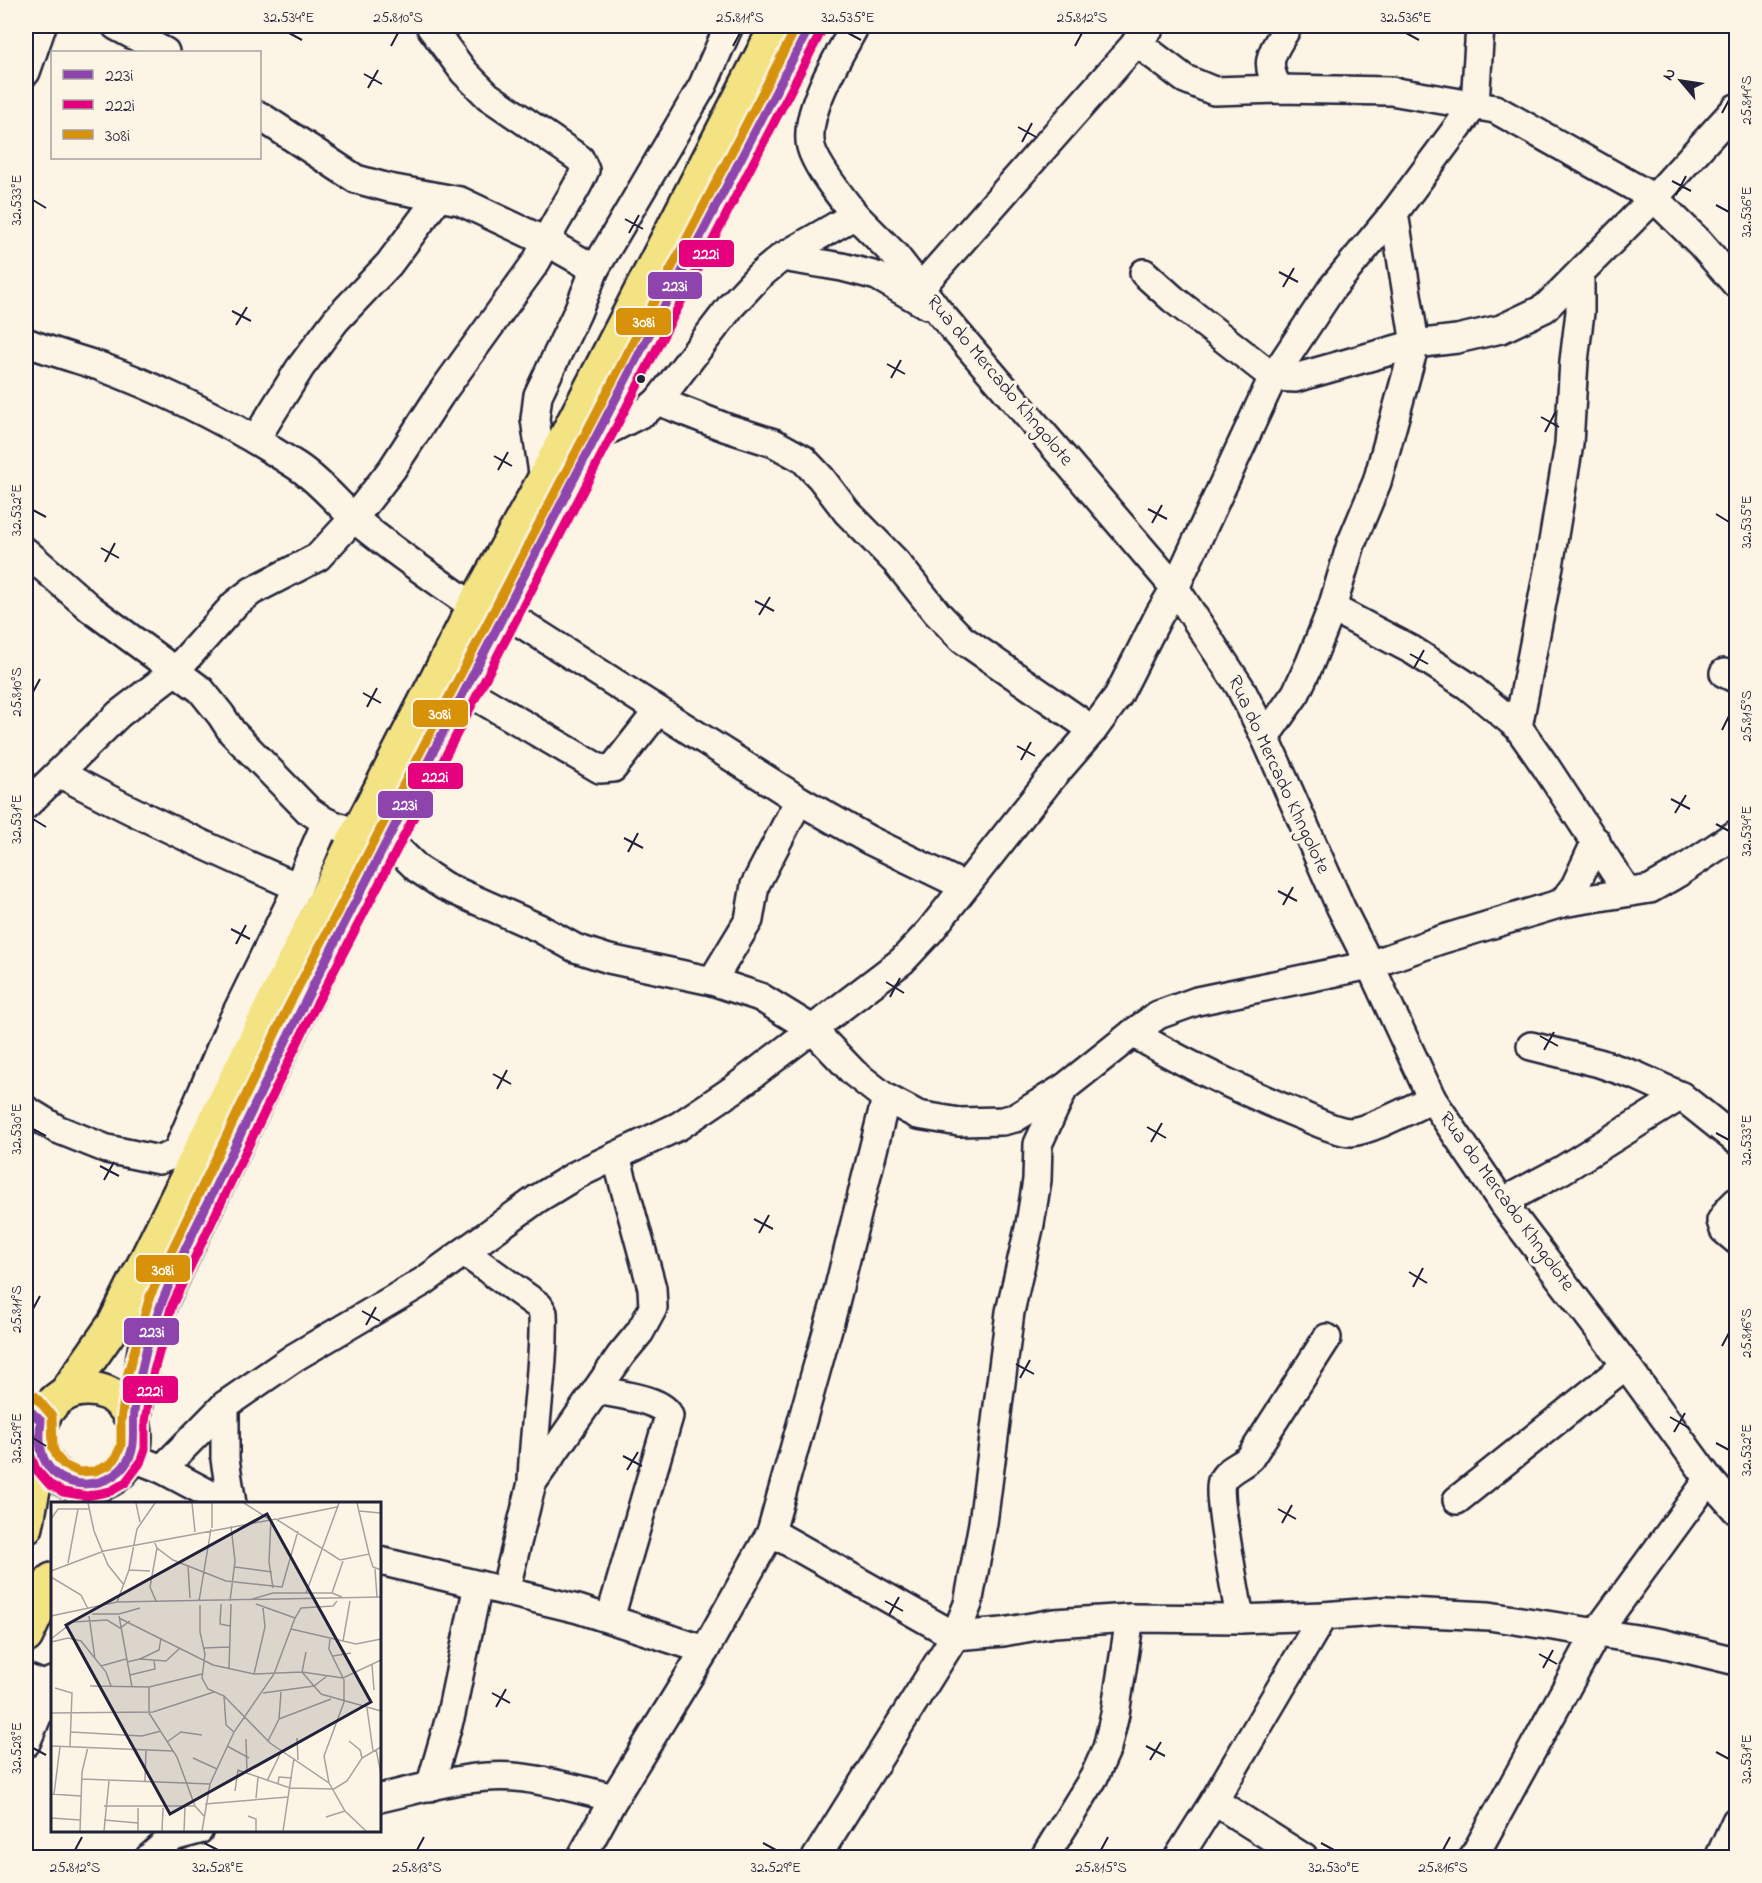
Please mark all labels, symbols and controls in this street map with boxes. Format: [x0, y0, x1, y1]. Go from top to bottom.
text: 32.534°E [264, 7, 314, 29]
text: 25.810°S [373, 7, 423, 29]
text: 25.811°S [716, 7, 764, 29]
text: 32.535°E [821, 7, 875, 29]
text: 25.812°S [1057, 7, 1108, 29]
text: 32.536°E [1380, 7, 1432, 29]
legend [51, 51, 261, 159]
north arrow [1651, 51, 1711, 111]
text: 223i [105, 64, 134, 90]
text: N [1657, 64, 1683, 85]
text: 25.814°S [1736, 75, 1758, 125]
text: 222i [105, 94, 135, 120]
text: 308i [105, 124, 130, 150]
text: 32.533°E [6, 175, 28, 225]
text: 32.536°E [1736, 186, 1758, 238]
line badge: 222i [678, 239, 735, 268]
text: 222i [692, 243, 719, 267]
line badge: 223i [647, 271, 703, 300]
text: 223i [661, 275, 688, 299]
street label: Rua do Mercado Khngolote [918, 289, 1079, 474]
line badge: 308i [615, 307, 672, 336]
text: 308i [632, 311, 655, 335]
unlabelled marker [635, 373, 647, 385]
text: 32.532°E [6, 484, 28, 536]
text: 32.535°E [1736, 495, 1758, 549]
text: 25.810°S [6, 667, 28, 717]
street label: Rua do Mercado Khngolote [1218, 671, 1337, 879]
text: 25.815°S [1736, 690, 1758, 742]
line badge: 308i [412, 699, 469, 728]
text: 308i [428, 703, 451, 727]
line badge: 222i [407, 762, 464, 790]
text: 222i [421, 766, 448, 790]
line badge: 223i [377, 790, 434, 819]
text: 32.531°E [6, 794, 28, 844]
text: 223i [391, 794, 418, 818]
text: 32.534°E [1736, 806, 1758, 856]
text: 32.530°E [6, 1103, 28, 1155]
street label: Rua do Mercado Khngolote [1430, 1106, 1581, 1298]
text: 32.533°E [1736, 1115, 1758, 1165]
line badge: 308i [135, 1254, 191, 1283]
text: 308i [151, 1259, 174, 1283]
text: 25.811°S [6, 1285, 28, 1333]
text: 25.816°S [1736, 1308, 1758, 1358]
line badge: 223i [123, 1317, 180, 1346]
text: 223i [138, 1321, 165, 1345]
line badge: 222i [122, 1375, 179, 1404]
text: 222i [136, 1380, 163, 1404]
text: 32.529°E [6, 1413, 28, 1463]
text: 32.532°E [1736, 1424, 1758, 1476]
inset map [51, 1502, 381, 1832]
text: 32.528°E [6, 1722, 28, 1774]
text: 32.531°E [1736, 1734, 1758, 1784]
text: 25.812°S [50, 1857, 101, 1879]
text: 32.528°E [192, 1857, 244, 1879]
text: 25.813°S [392, 1857, 442, 1879]
text: 32.529°E [751, 1857, 801, 1879]
text: 25.815°S [1075, 1857, 1127, 1879]
text: 32.530°E [1308, 1857, 1360, 1879]
text: 25.816°S [1418, 1857, 1468, 1879]

